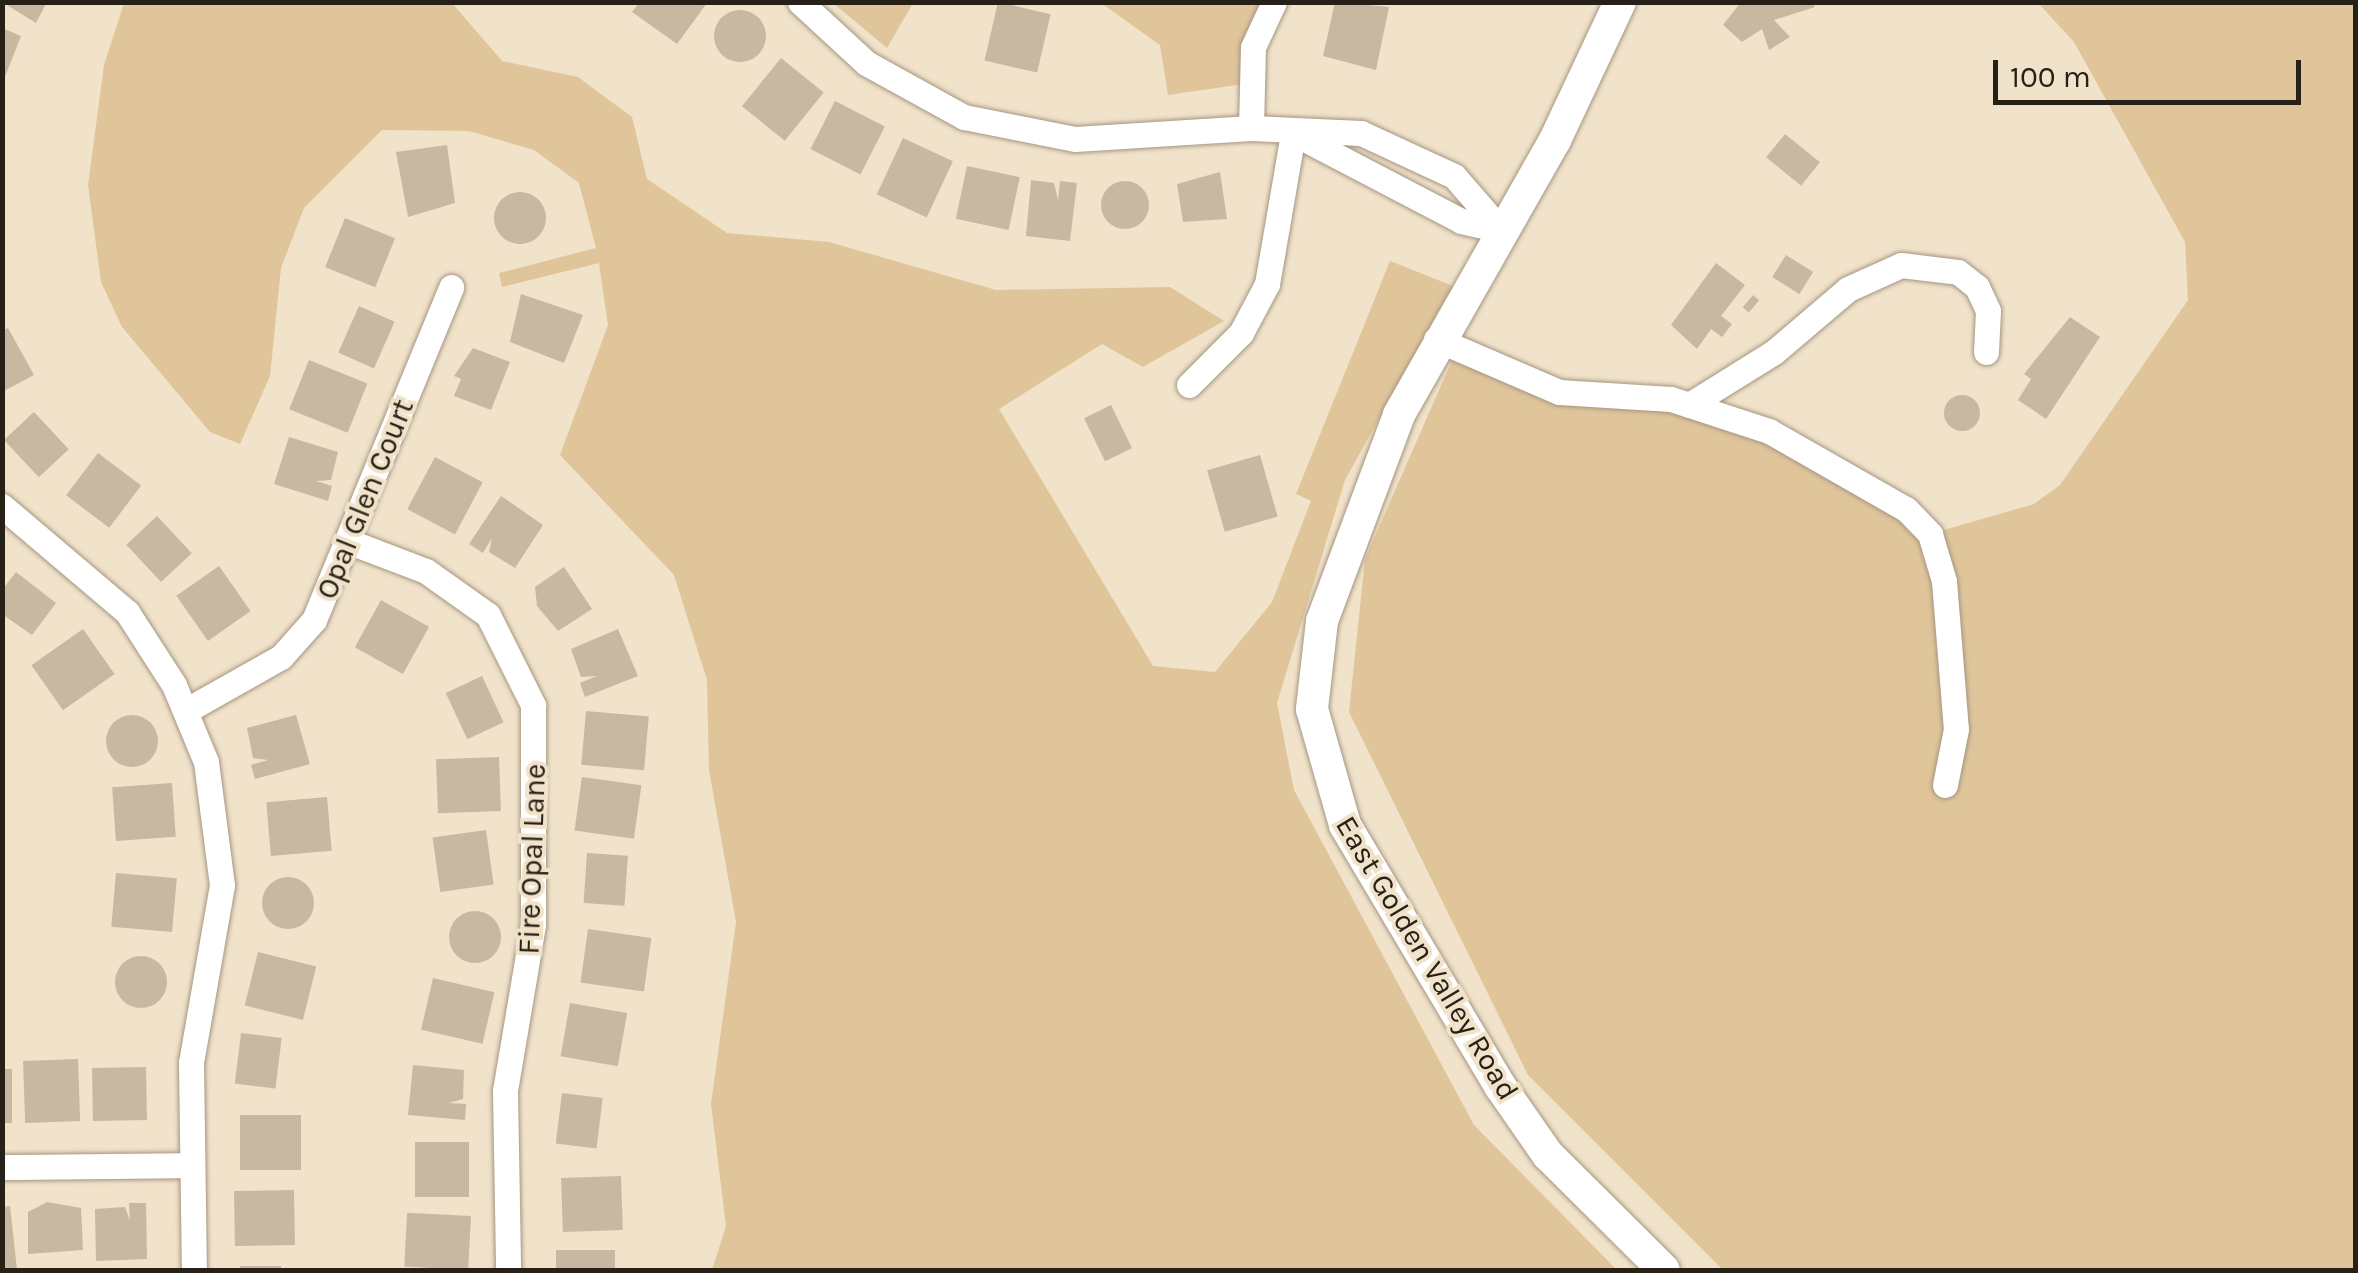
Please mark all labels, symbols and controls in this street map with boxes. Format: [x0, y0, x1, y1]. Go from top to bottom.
scale bar [1998, 40, 2306, 102]
text: 100 m [2010, 59, 2091, 95]
street label: Opal Glen Court [309, 394, 421, 604]
street label: Fire Opal Lane [511, 763, 553, 955]
street label: East Golden Valley Road [1328, 810, 1526, 1106]

